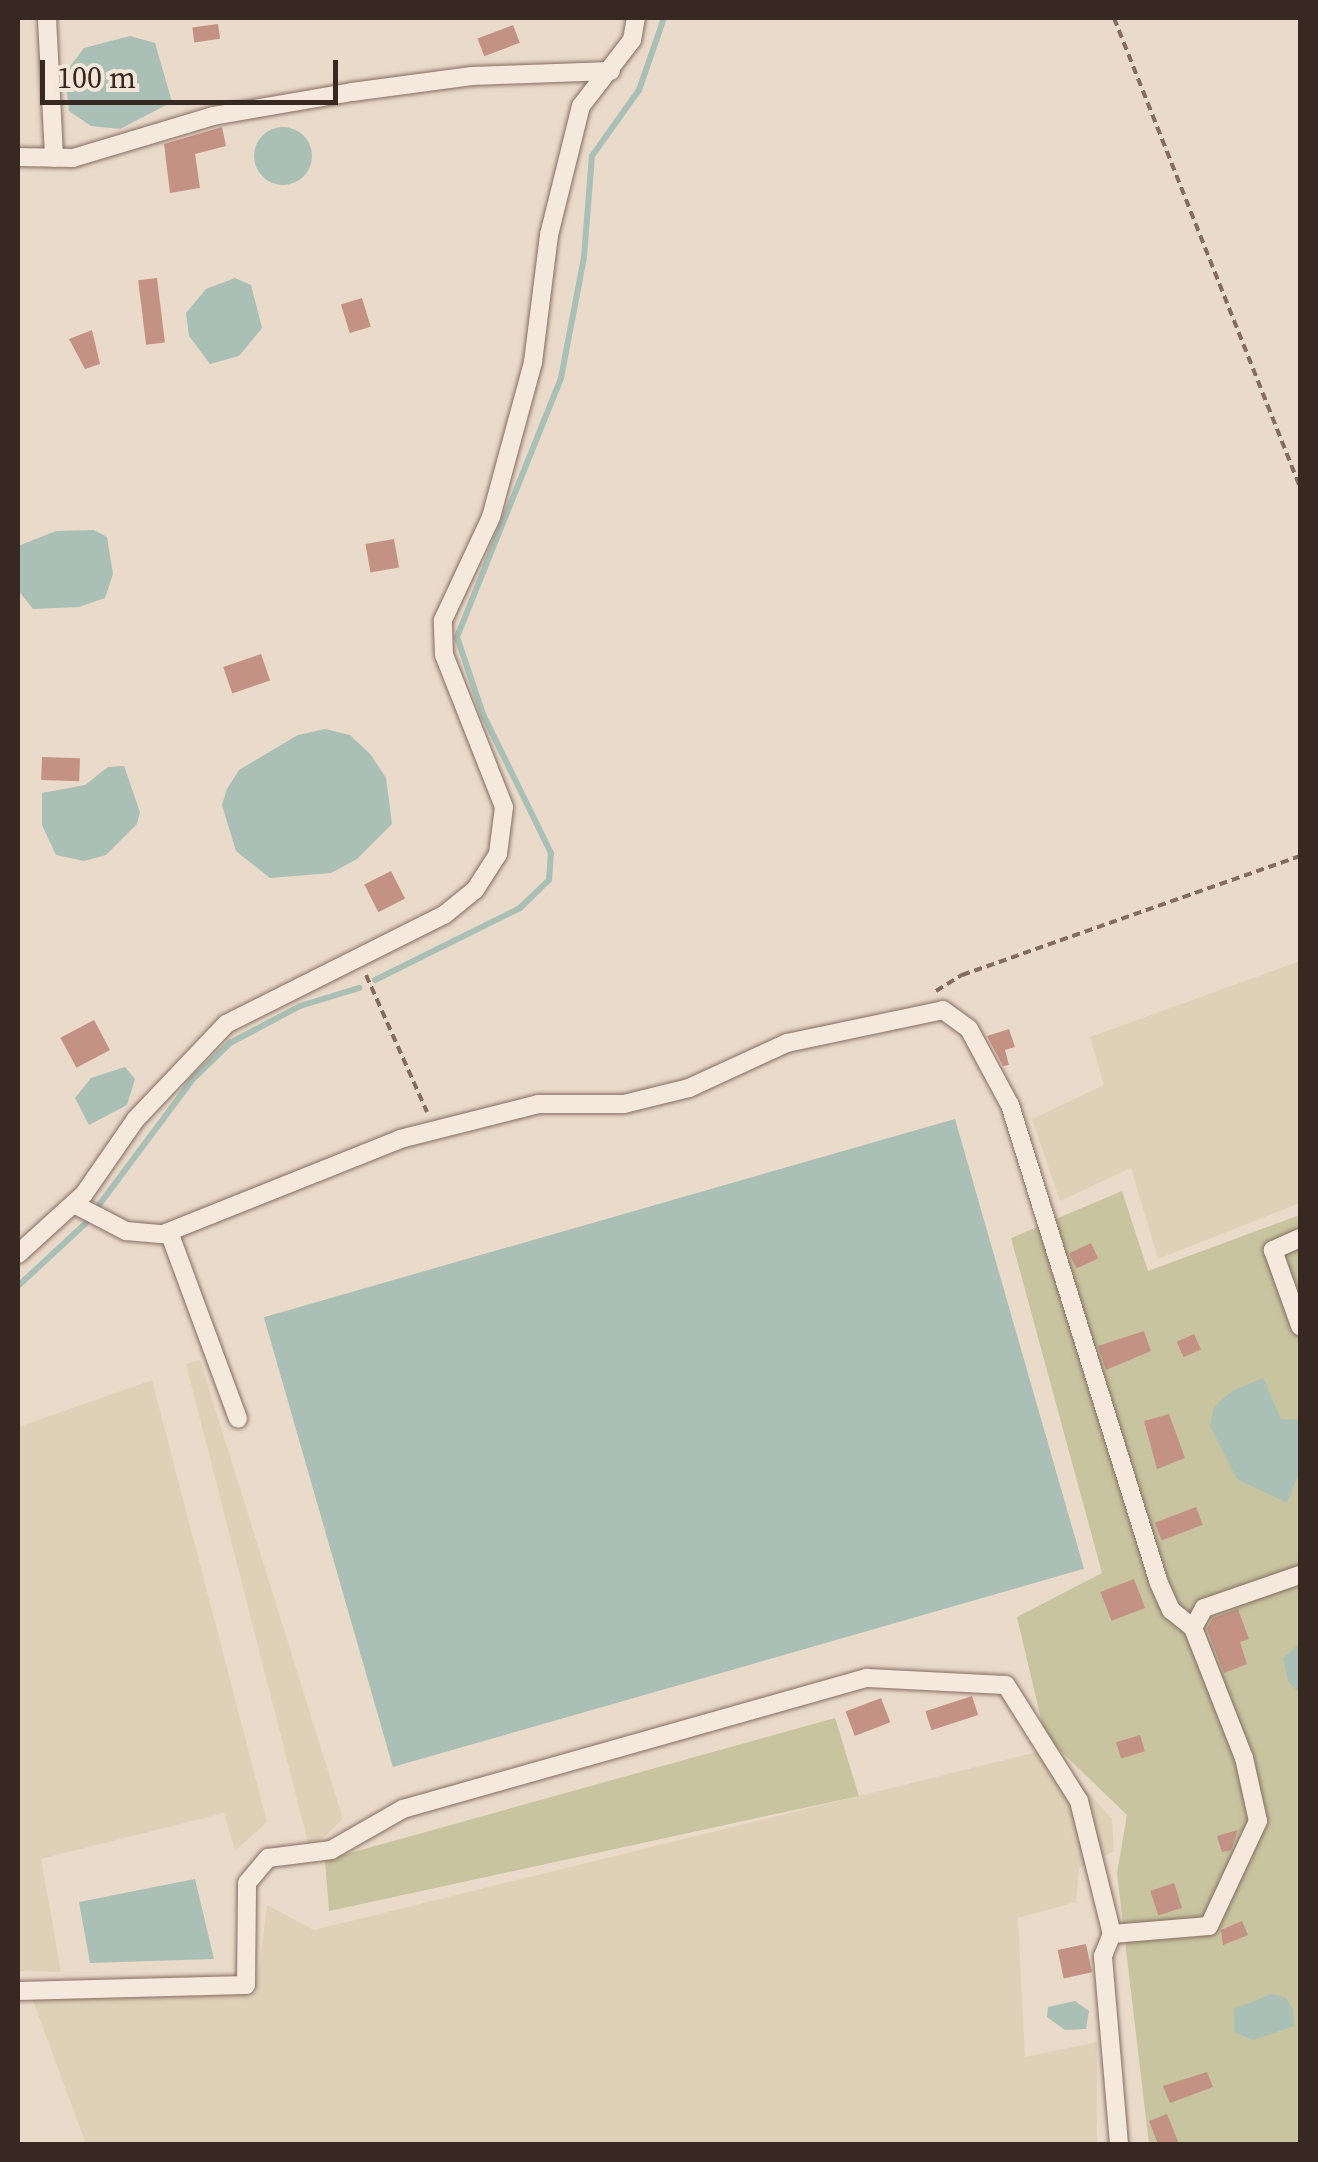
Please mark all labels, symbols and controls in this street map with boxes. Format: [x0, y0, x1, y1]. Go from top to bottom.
scale bar [45, 40, 342, 102]
text: 100 m [57, 57, 136, 98]

